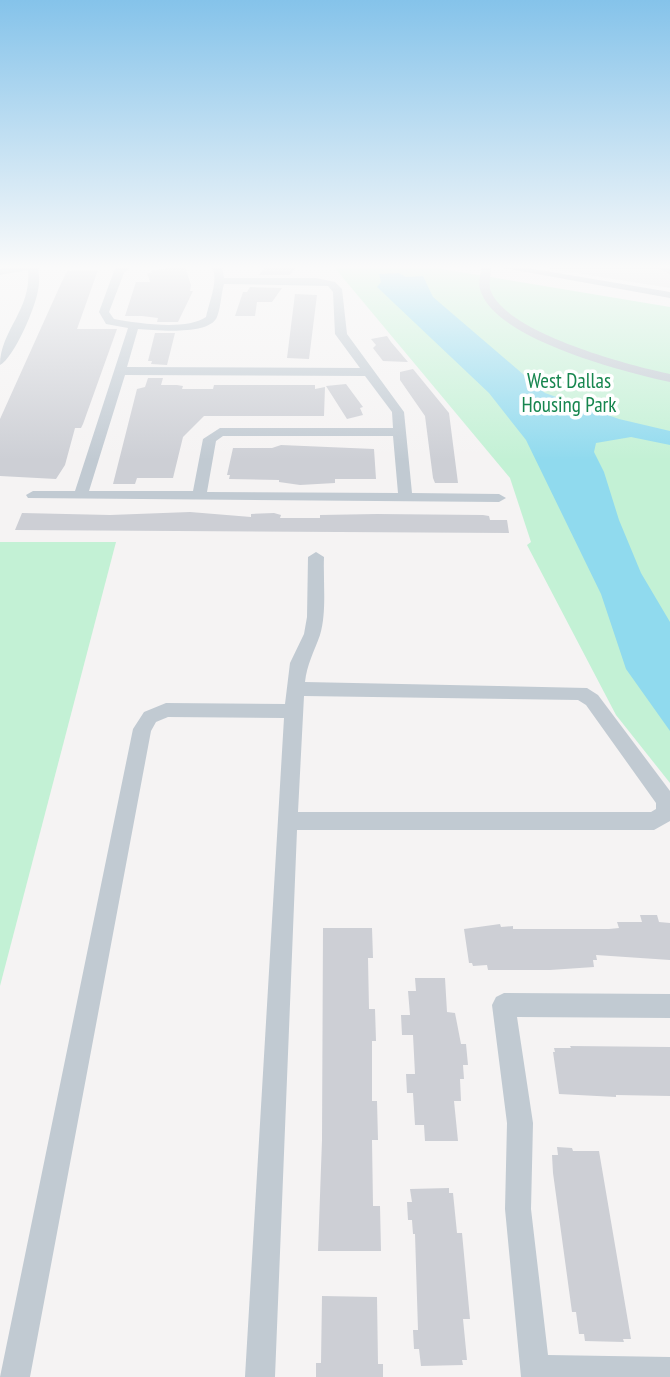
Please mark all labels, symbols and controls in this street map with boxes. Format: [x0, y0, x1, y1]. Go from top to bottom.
park label: West Dallas Housing Park [521, 367, 617, 418]

